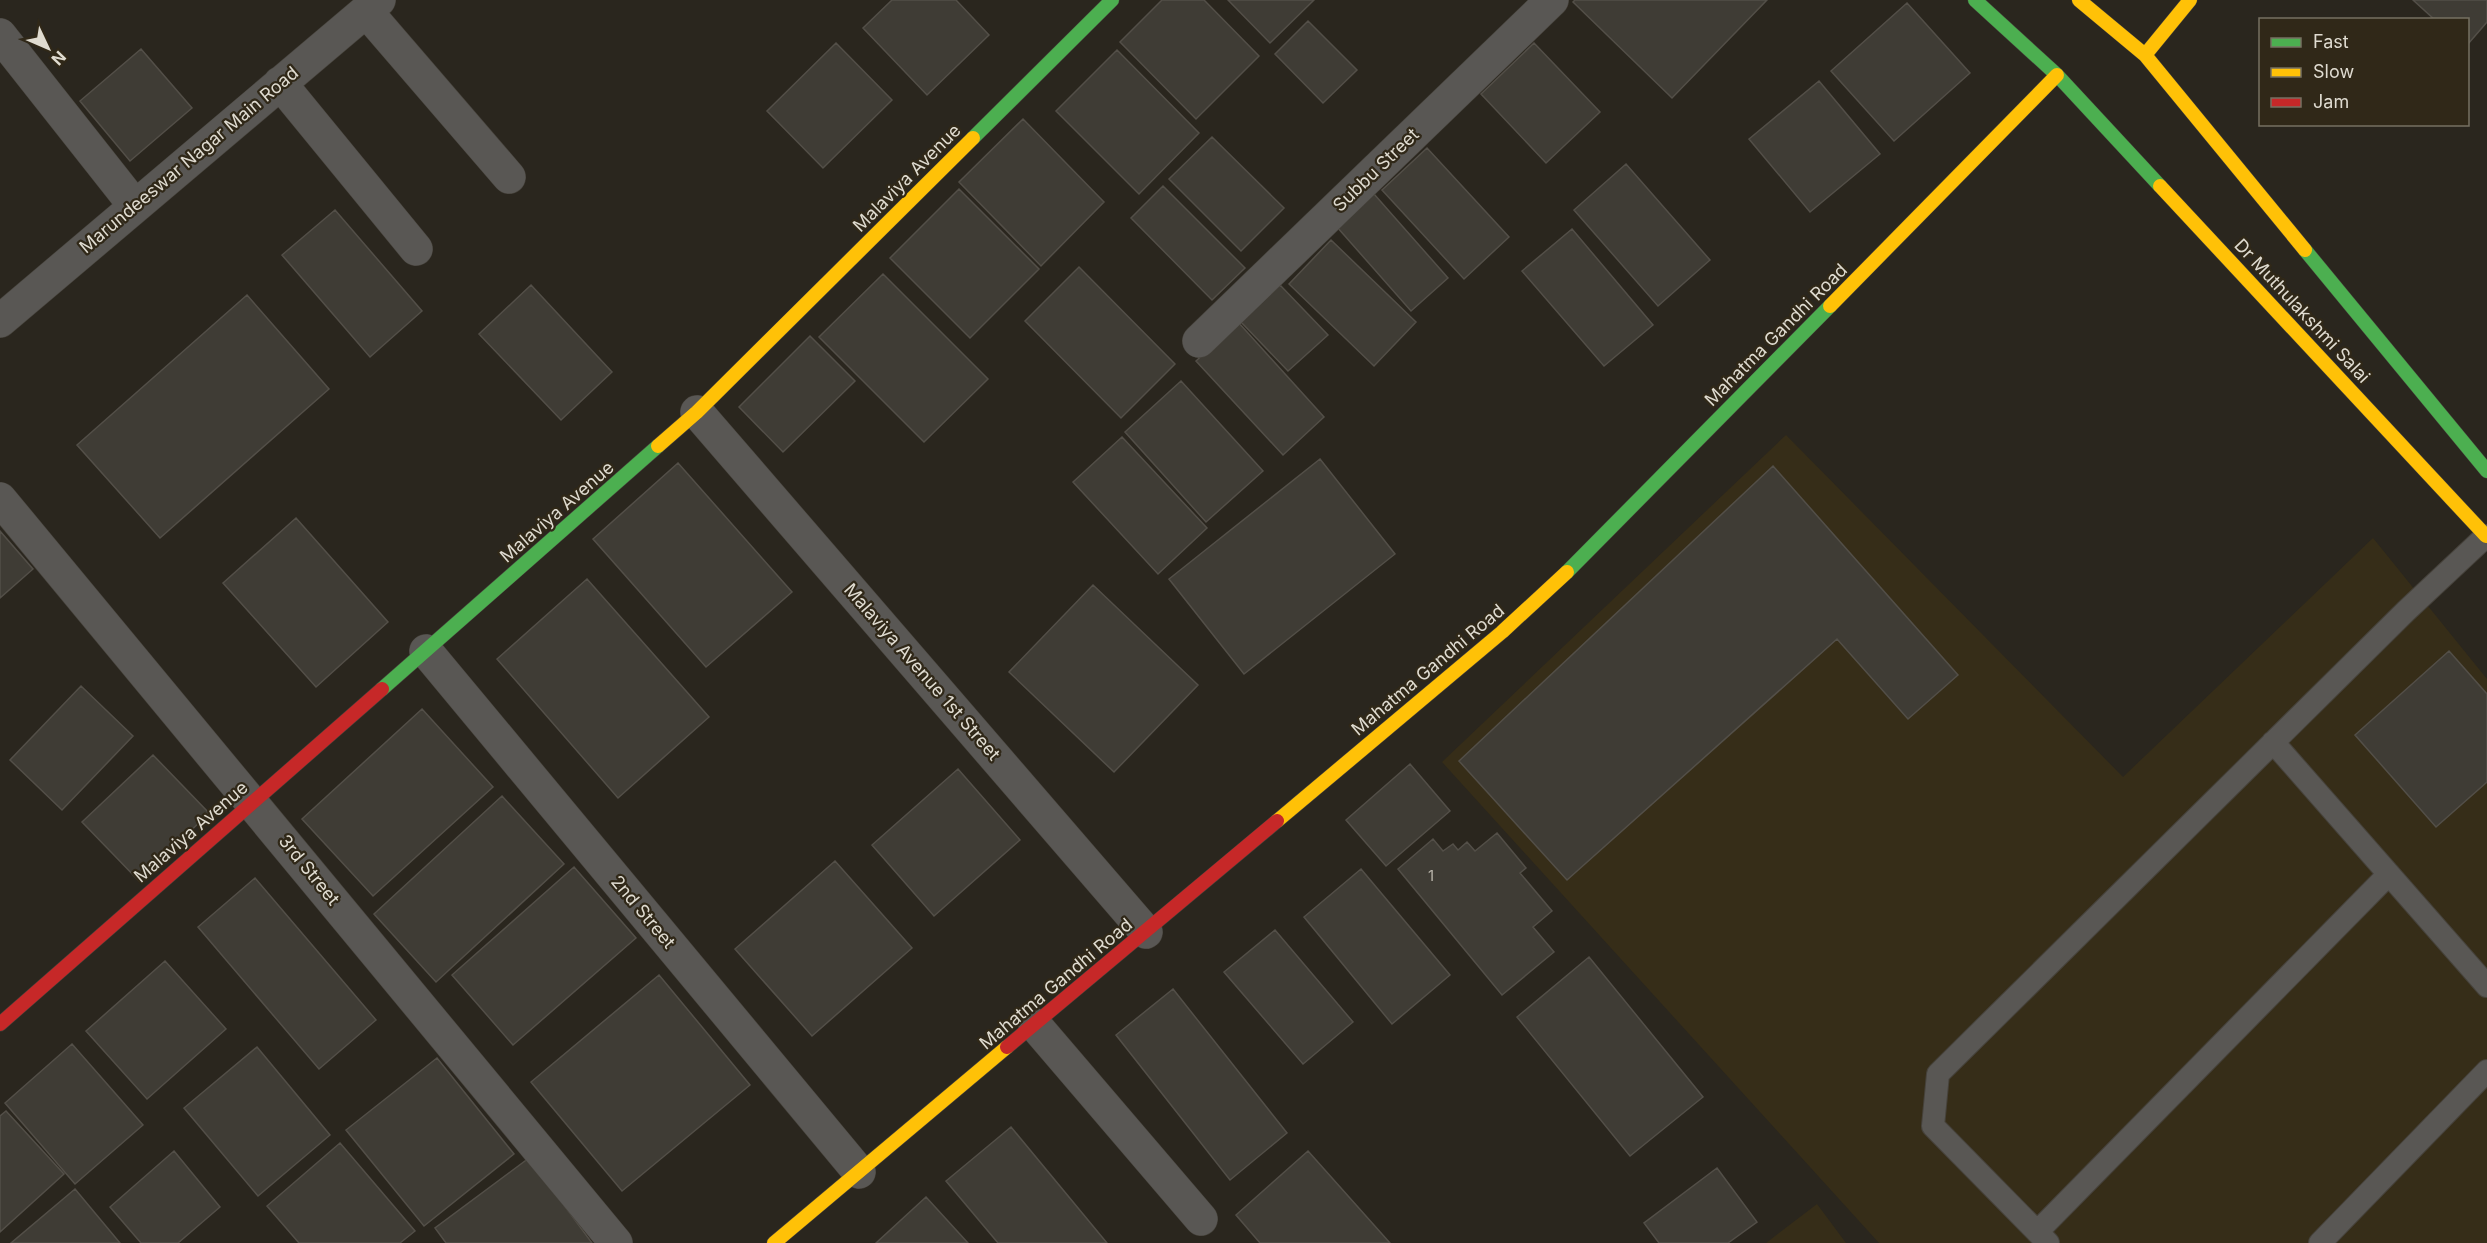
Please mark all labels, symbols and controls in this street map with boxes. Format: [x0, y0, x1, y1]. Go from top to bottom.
north arrow [18, 18, 78, 78]
legend [2259, 18, 2469, 126]
text: Fast [2313, 31, 2349, 52]
text: N [47, 47, 70, 70]
text: Slow [2313, 61, 2354, 82]
street label: Marundeeswar Nagar Main Road [75, 62, 302, 257]
text: Jam [2313, 91, 2349, 112]
street label: Malaviya Avenue [848, 119, 965, 236]
street label: Subbu Street [1329, 124, 1423, 216]
street label: Dr Muthulakshmi Salai [2230, 234, 2375, 387]
street label: Mahatma Gandhi Road [1700, 259, 1851, 410]
street label: Malaviya Avenue [496, 457, 618, 567]
street label: Malaviya Avenue 1st Street [840, 579, 1005, 764]
street label: Mahatma Gandhi Road [1347, 600, 1508, 740]
street label: Malaviya Avenue [130, 777, 252, 887]
street label: 3rd Street [275, 830, 344, 909]
house number: 1 [1428, 866, 1434, 885]
street label: 2nd Street [607, 871, 680, 952]
street label: Mahatma Gandhi Road [975, 914, 1136, 1054]

